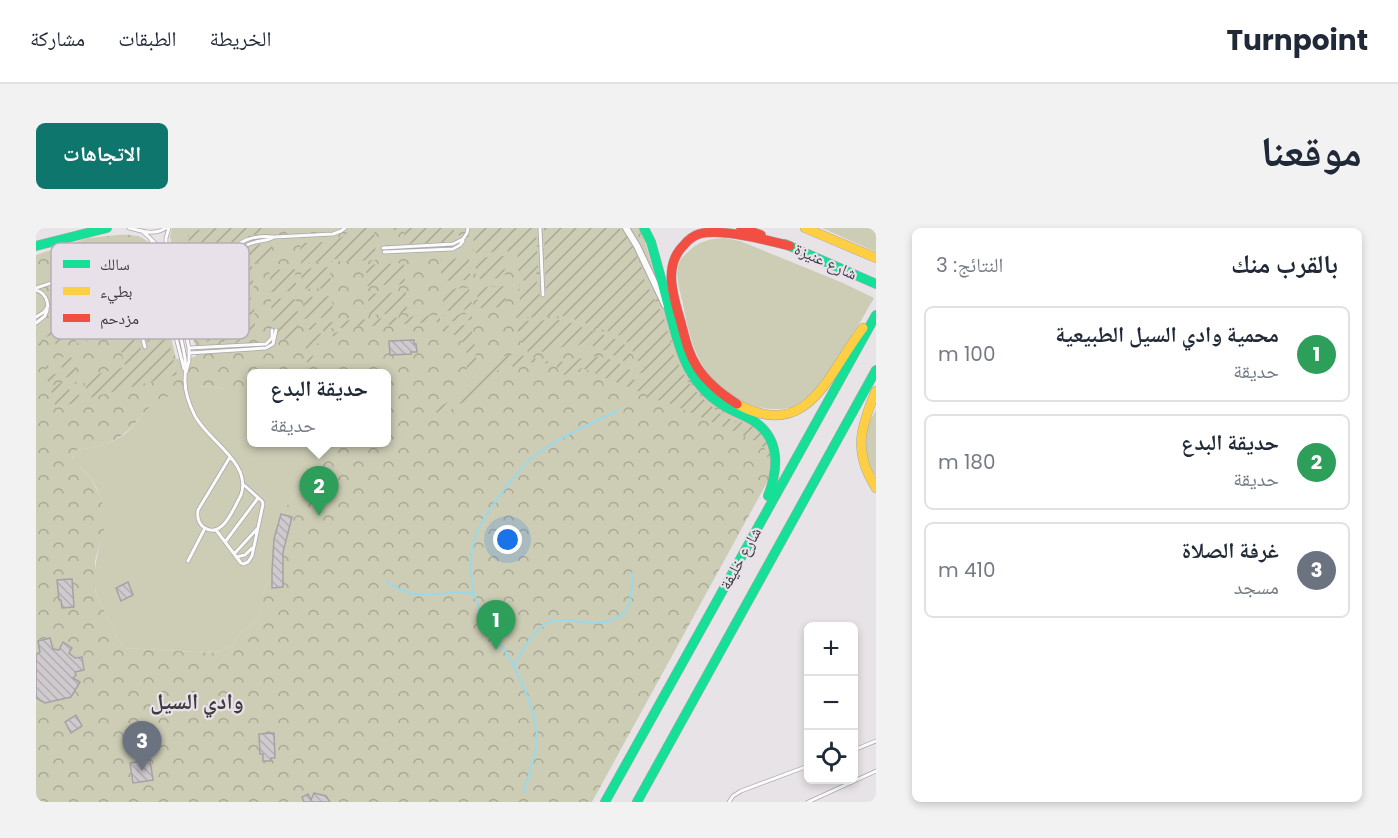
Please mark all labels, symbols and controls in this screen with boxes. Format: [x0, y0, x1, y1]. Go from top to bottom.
text: Turnpoint [1226, 21, 1368, 60]
text: مشاركة [30, 24, 85, 53]
text: الطبقات [118, 24, 177, 53]
text: الخريطة [210, 24, 271, 53]
text: موقعنا [1261, 122, 1362, 181]
button: الاتجاهات [36, 123, 168, 189]
street label: شارع عنيزة [791, 237, 861, 285]
legend [51, 243, 249, 339]
text: بالقرب منك [1231, 246, 1338, 282]
text: النتائج: 3 [936, 251, 1003, 279]
text: سالك [100, 253, 130, 276]
text: بطيء [100, 280, 132, 304]
text: مزدحم [100, 307, 139, 330]
text: محمية وادي السيل الطبيعية [1055, 319, 1279, 350]
text: 100 m [938, 340, 995, 368]
text: 1 [1313, 340, 1320, 368]
text: حديقة [1233, 357, 1279, 385]
popup [247, 369, 391, 447]
text: حديقة البدع [270, 373, 368, 404]
text: حديقة [270, 411, 316, 439]
text: حديقة البدع [1181, 427, 1279, 458]
text: 180 m [938, 448, 996, 476]
text: 2 [1311, 448, 1322, 476]
text: حديقة [1233, 465, 1279, 493]
pin: 2 [300, 466, 338, 516]
street label: شارع خليفة [714, 523, 767, 594]
your location [493, 525, 522, 554]
text: غرفة الصلاة [1182, 535, 1279, 566]
text: 410 m [938, 556, 996, 584]
text: 3 [1310, 556, 1323, 584]
text: مسجد [1234, 573, 1279, 601]
pin: 1 [476, 600, 516, 650]
map controls [804, 622, 858, 784]
button: + [804, 622, 858, 676]
button: − [804, 676, 858, 730]
district label: وادي السيل [150, 686, 244, 718]
pin: 3 [122, 722, 162, 771]
button: locate [804, 730, 858, 784]

